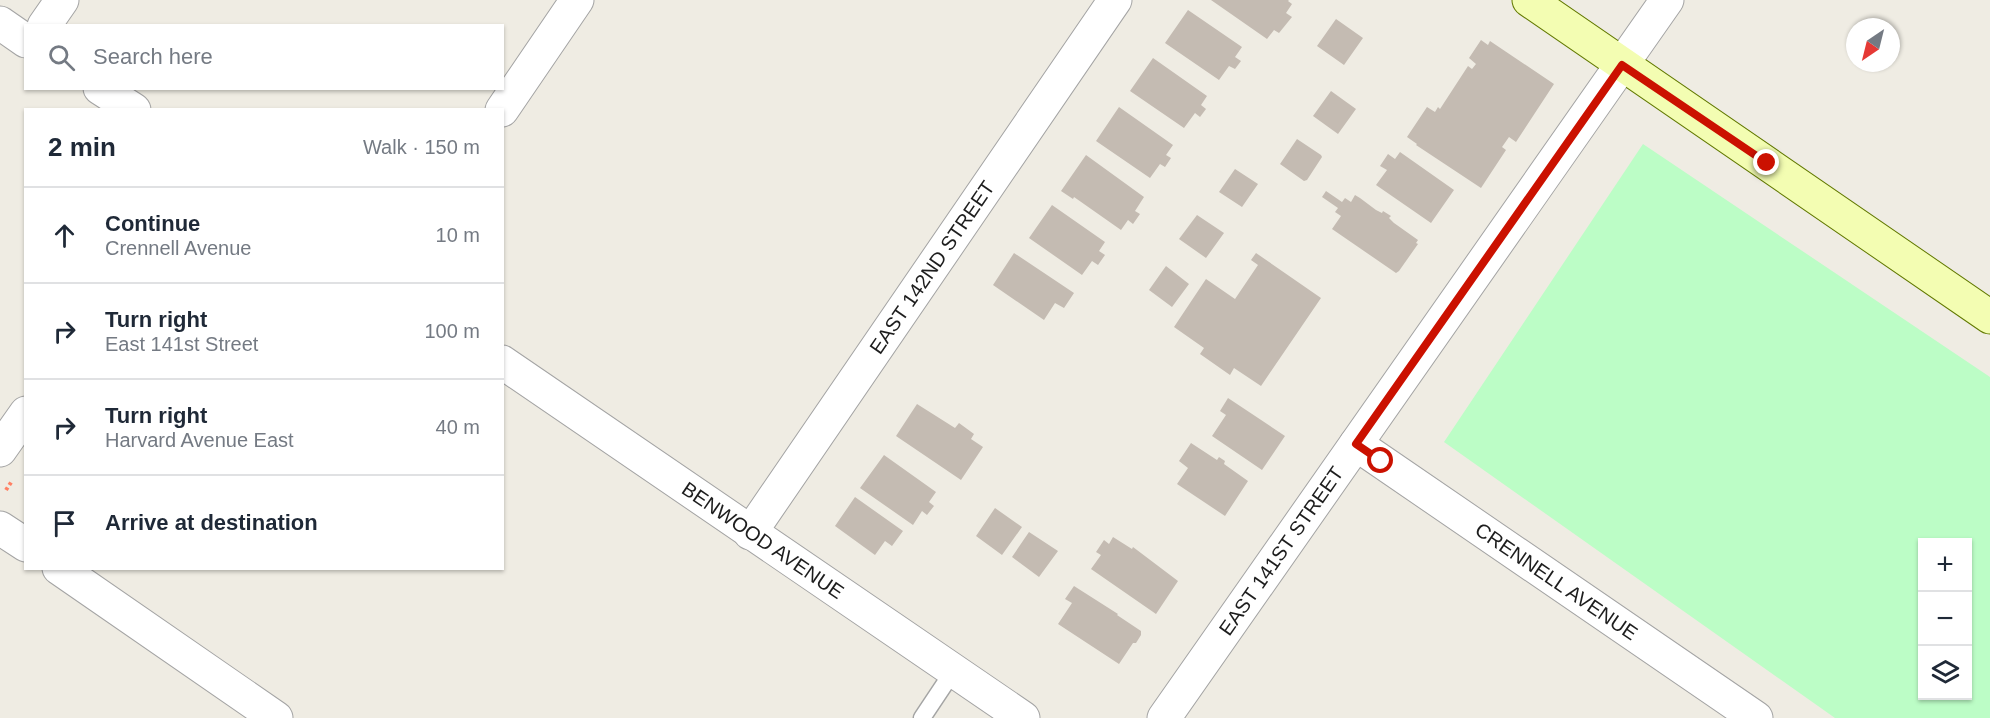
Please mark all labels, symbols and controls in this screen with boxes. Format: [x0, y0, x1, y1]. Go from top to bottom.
north arrow [1846, 18, 1900, 72]
search box [24, 24, 504, 90]
icon: search [45, 41, 78, 74]
text: Search here [93, 44, 213, 69]
text: 2 min [48, 132, 116, 162]
text: Walk · 150 m [363, 136, 480, 158]
route end [1753, 149, 1779, 175]
street label: EAST 142ND STREET [865, 177, 999, 358]
text: Continue [105, 211, 200, 236]
icon: ahead [48, 219, 81, 252]
text: 10 m [436, 224, 480, 246]
text: Crennell Avenue [105, 237, 251, 259]
text: Turn right [105, 307, 207, 332]
icon: right [48, 315, 81, 348]
text: 100 m [424, 320, 480, 342]
text: East 141st Street [105, 333, 258, 355]
text: Turn right [105, 403, 207, 428]
icon: right [48, 411, 81, 444]
text: 40 m [436, 416, 480, 438]
text: Harvard Avenue East [105, 429, 294, 451]
route start [1367, 447, 1393, 473]
street label: EAST 141ST STREET [1215, 462, 1348, 639]
street label: BENWOOD AVENUE [678, 477, 848, 603]
icon: arrive [48, 507, 81, 540]
text: Arrive at destination [105, 510, 318, 535]
street label: CRENNELL AVENUE [1471, 518, 1642, 644]
map controls [1918, 538, 1972, 700]
button: + [1918, 538, 1972, 592]
button: − [1918, 592, 1972, 646]
button: layers [1918, 646, 1972, 700]

